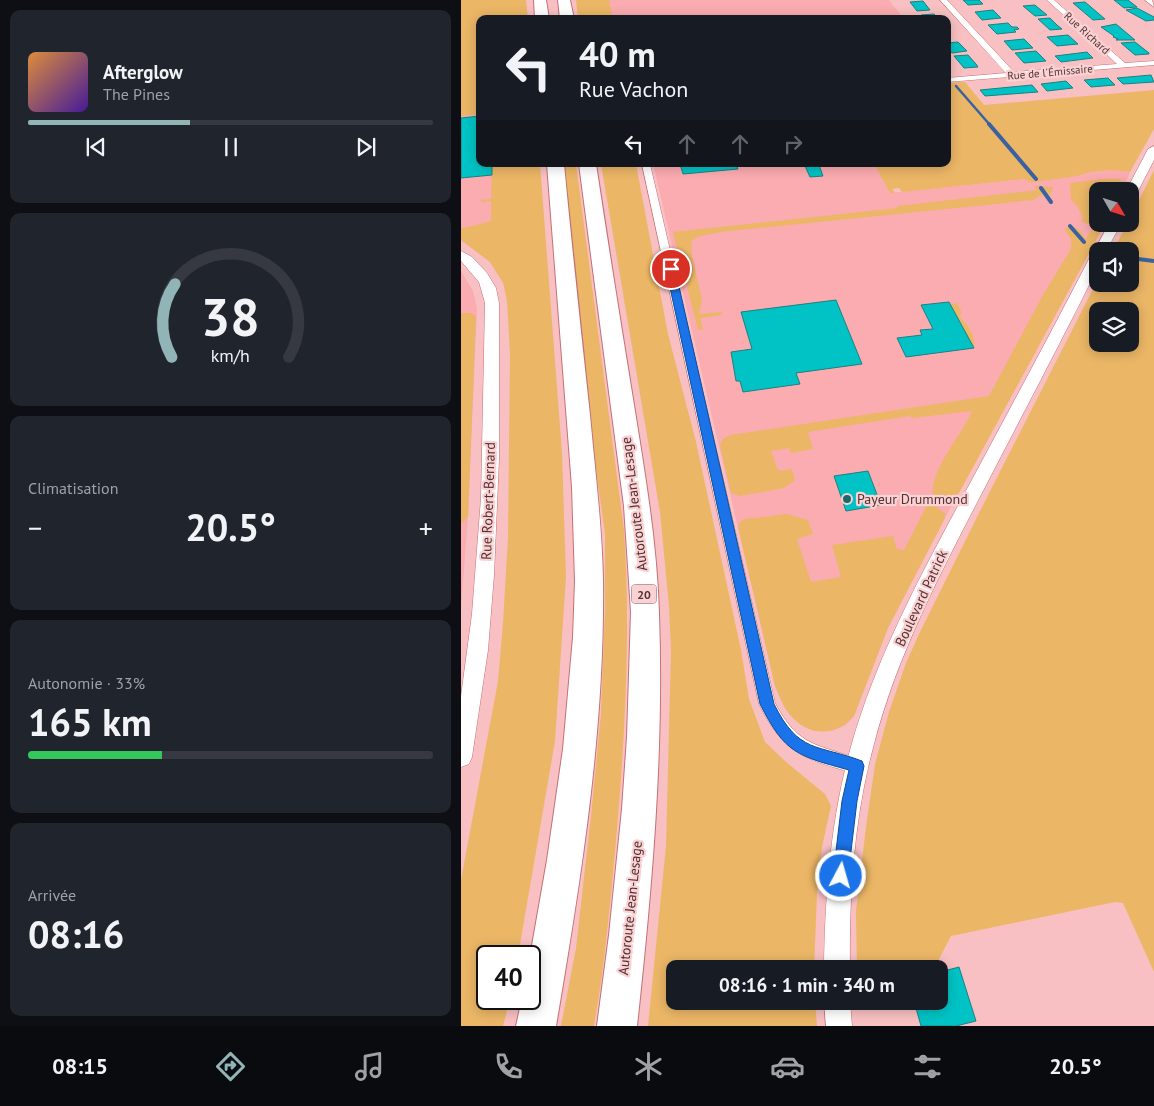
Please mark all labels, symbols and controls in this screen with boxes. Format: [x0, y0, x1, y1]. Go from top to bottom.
street label: Rue Richard [1061, 9, 1113, 57]
text: 40 m [579, 31, 656, 77]
icon: left [496, 35, 561, 100]
text: Afterglow [103, 60, 183, 84]
street label: Rue de l'Émissaire [1007, 61, 1094, 83]
text: Rue Vachon [579, 75, 688, 103]
text: The Pines [103, 84, 170, 104]
icon: left [620, 130, 648, 158]
icon: ahead [673, 130, 701, 158]
icon: ahead [726, 130, 754, 158]
icon: right [779, 130, 807, 158]
icon: previous [82, 133, 110, 161]
icon: pause [217, 133, 245, 161]
icon: next [352, 133, 380, 161]
north arrow [1089, 182, 1139, 232]
map controls [1089, 182, 1139, 352]
button: sound [1089, 242, 1139, 292]
pin [650, 248, 692, 290]
icon: arrive [657, 255, 685, 283]
text: 38 [201, 283, 260, 350]
button: layers [1089, 302, 1139, 352]
text: km/h [211, 344, 250, 367]
street label: Autoroute Jean-Lesage [617, 436, 651, 572]
street label: Rue Robert-Bernard [477, 442, 499, 560]
text: Climatisation [28, 478, 118, 498]
place label: Payeur Drummond [857, 490, 968, 508]
marker: Payeur Drummond [841, 493, 853, 505]
text: 20.5° [185, 502, 276, 551]
text: − [28, 509, 42, 546]
text: + [419, 509, 433, 546]
street label: Boulevard Patrick [891, 547, 951, 649]
road number: 20 [631, 584, 657, 604]
text: Autonomie · 33% [28, 673, 145, 693]
text: 165 km [28, 697, 152, 746]
street label: Autoroute Jean-Lesage [614, 840, 646, 976]
position arrow [814, 849, 866, 901]
text: Arrivée [28, 885, 76, 905]
text: 08:16 [28, 909, 124, 958]
speed limit sign: 40 [476, 945, 541, 1010]
text: 08:16 · 1 min · 340 m [719, 973, 895, 997]
icon: directions [213, 1049, 248, 1084]
icon: music [352, 1049, 387, 1084]
icon: phone [491, 1049, 526, 1084]
icon: climate [631, 1049, 666, 1084]
icon: car [770, 1049, 805, 1084]
icon: filters [910, 1049, 945, 1084]
text: 08:15 [52, 1052, 108, 1080]
text: 20.5° [1049, 1052, 1102, 1080]

